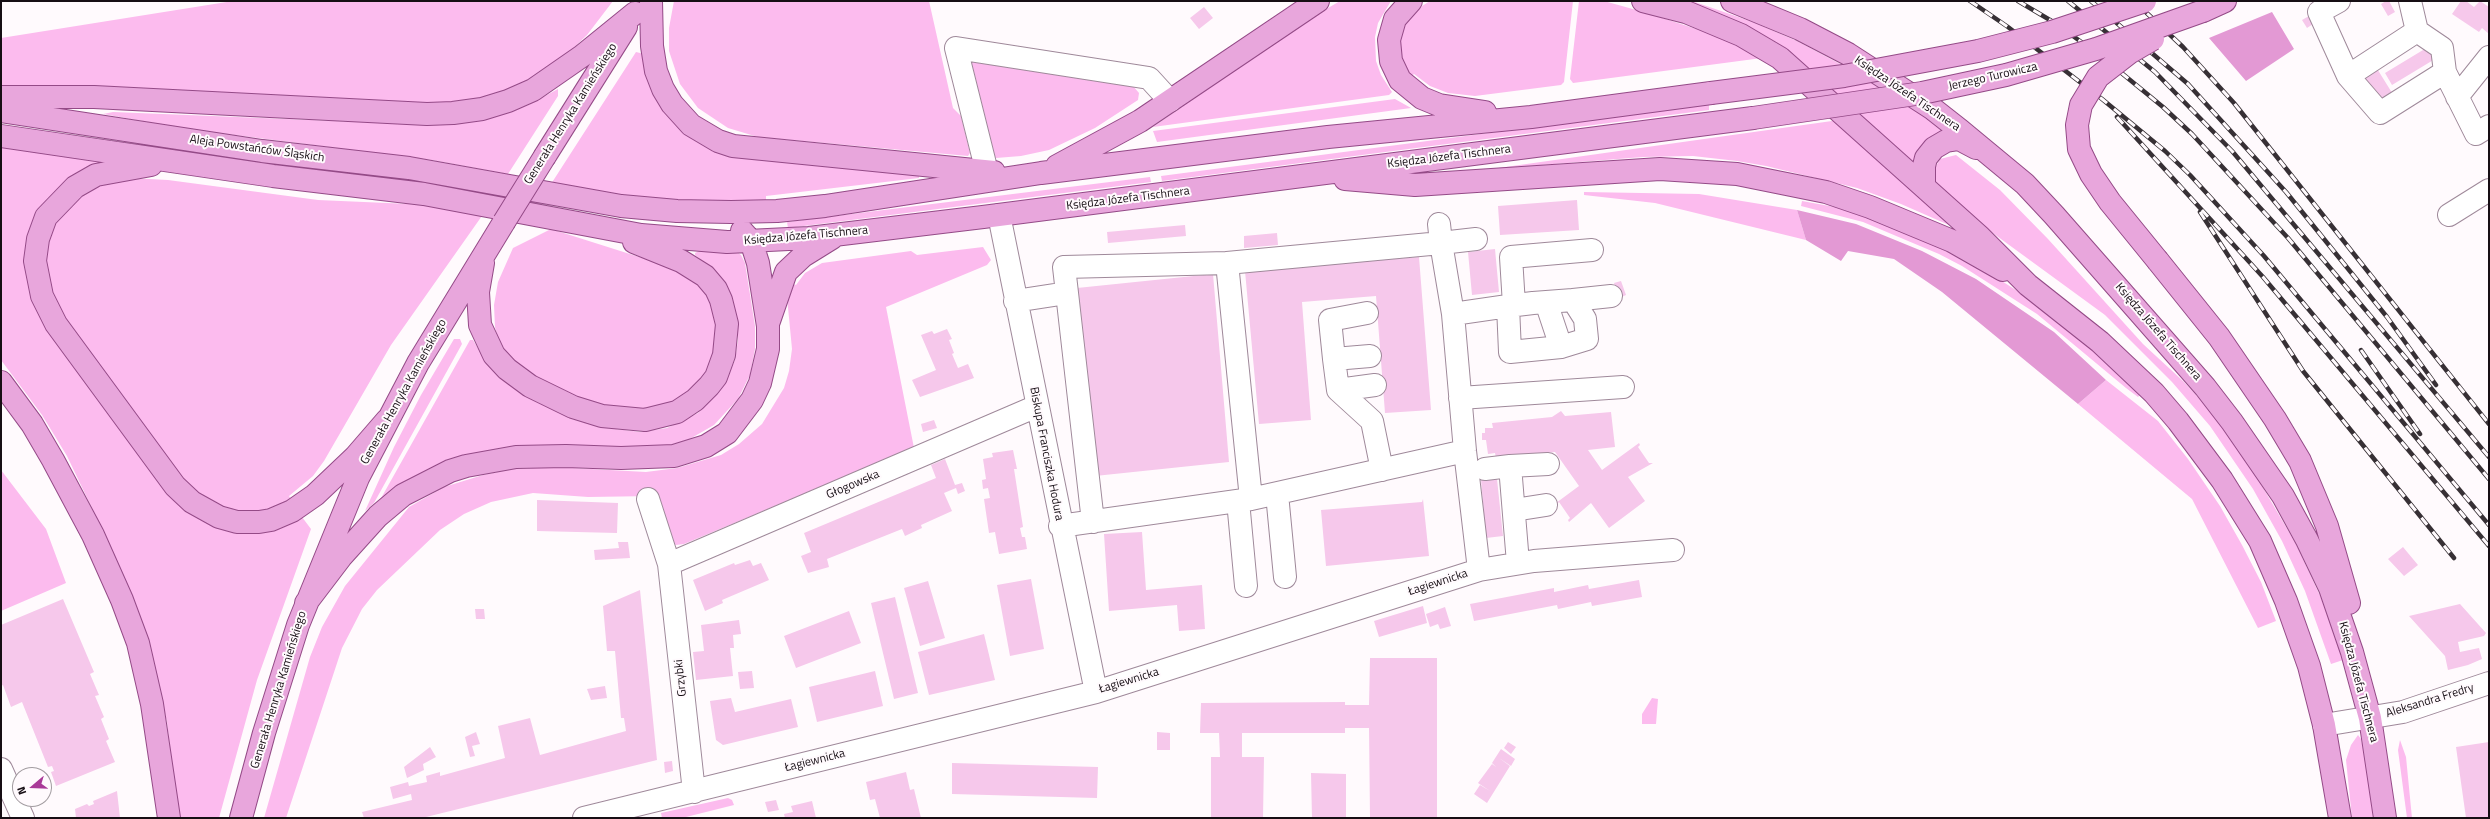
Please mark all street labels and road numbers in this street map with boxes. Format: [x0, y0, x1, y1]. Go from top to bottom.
street label: Generała Henryka Kamieńskiego [521, 41, 621, 187]
street label: Księdza Józefa Tischnera [1851, 53, 1963, 135]
street label: Jerzego Turowicza [1947, 60, 2039, 94]
street label: Aleja Powstańców Śląskich [189, 132, 325, 166]
street label: Księdza Józefa Tischnera [1386, 142, 1512, 172]
street label: Księdza Józefa Tischnera [1065, 184, 1191, 214]
street label: Księdza Józefa Tischnera [743, 223, 869, 249]
street label: Księdza Józefa Tischnera [2112, 280, 2204, 384]
street label: Generała Henryka Kamieńskiego [358, 317, 450, 467]
street label: Biskupa Franciszka Hodura [1026, 386, 1066, 522]
street label: Głogowska [824, 467, 882, 503]
street label: Łagiewnicka [1406, 567, 1470, 599]
street label: Generała Henryka Kamieńskiego [248, 610, 310, 770]
street label: Księdza Józefa Tischnera [2335, 620, 2381, 744]
street label: Grzybki [672, 659, 690, 697]
street label: Łagiewnicka [1097, 665, 1161, 697]
street label: Aleksandra Fredry [2384, 681, 2476, 721]
street label: Łagiewnicka [783, 747, 847, 775]

